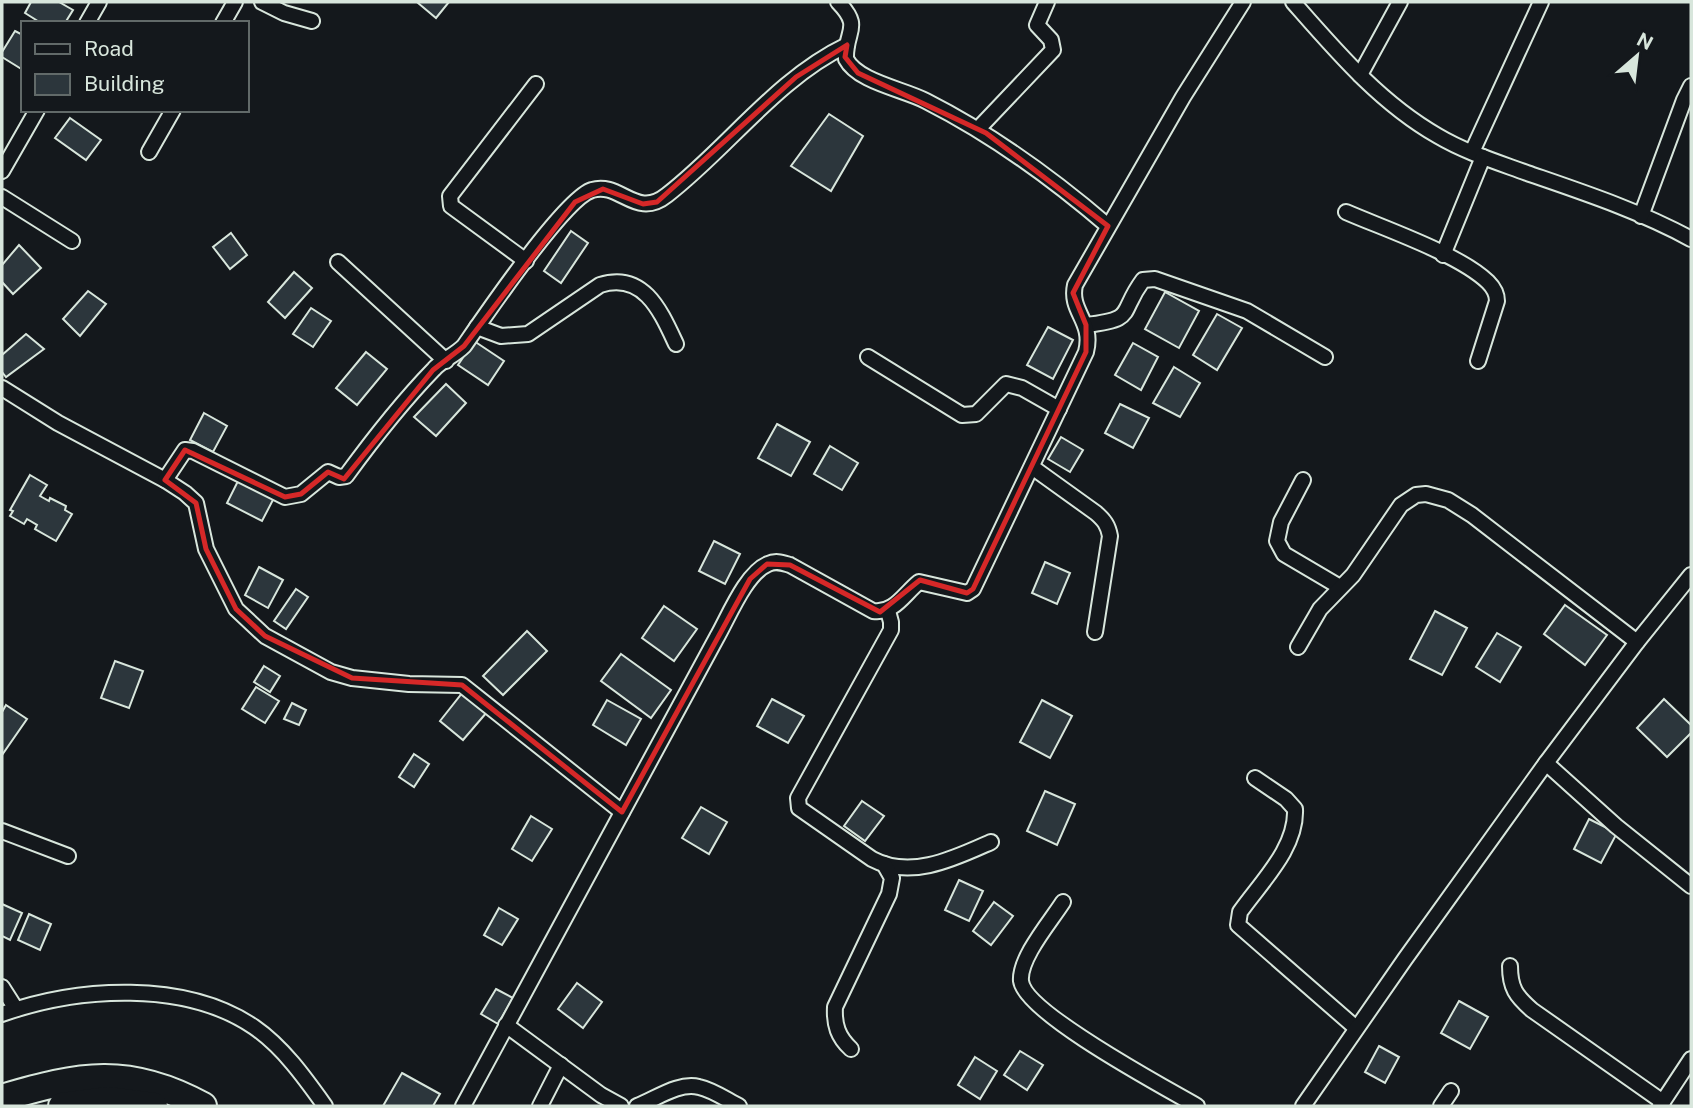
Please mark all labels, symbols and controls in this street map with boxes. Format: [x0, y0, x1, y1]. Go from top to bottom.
legend [21, 21, 248, 112]
north arrow [1602, 21, 1672, 91]
text: N [1633, 28, 1657, 54]
text: Road [84, 36, 134, 61]
text: Building [84, 71, 165, 96]

